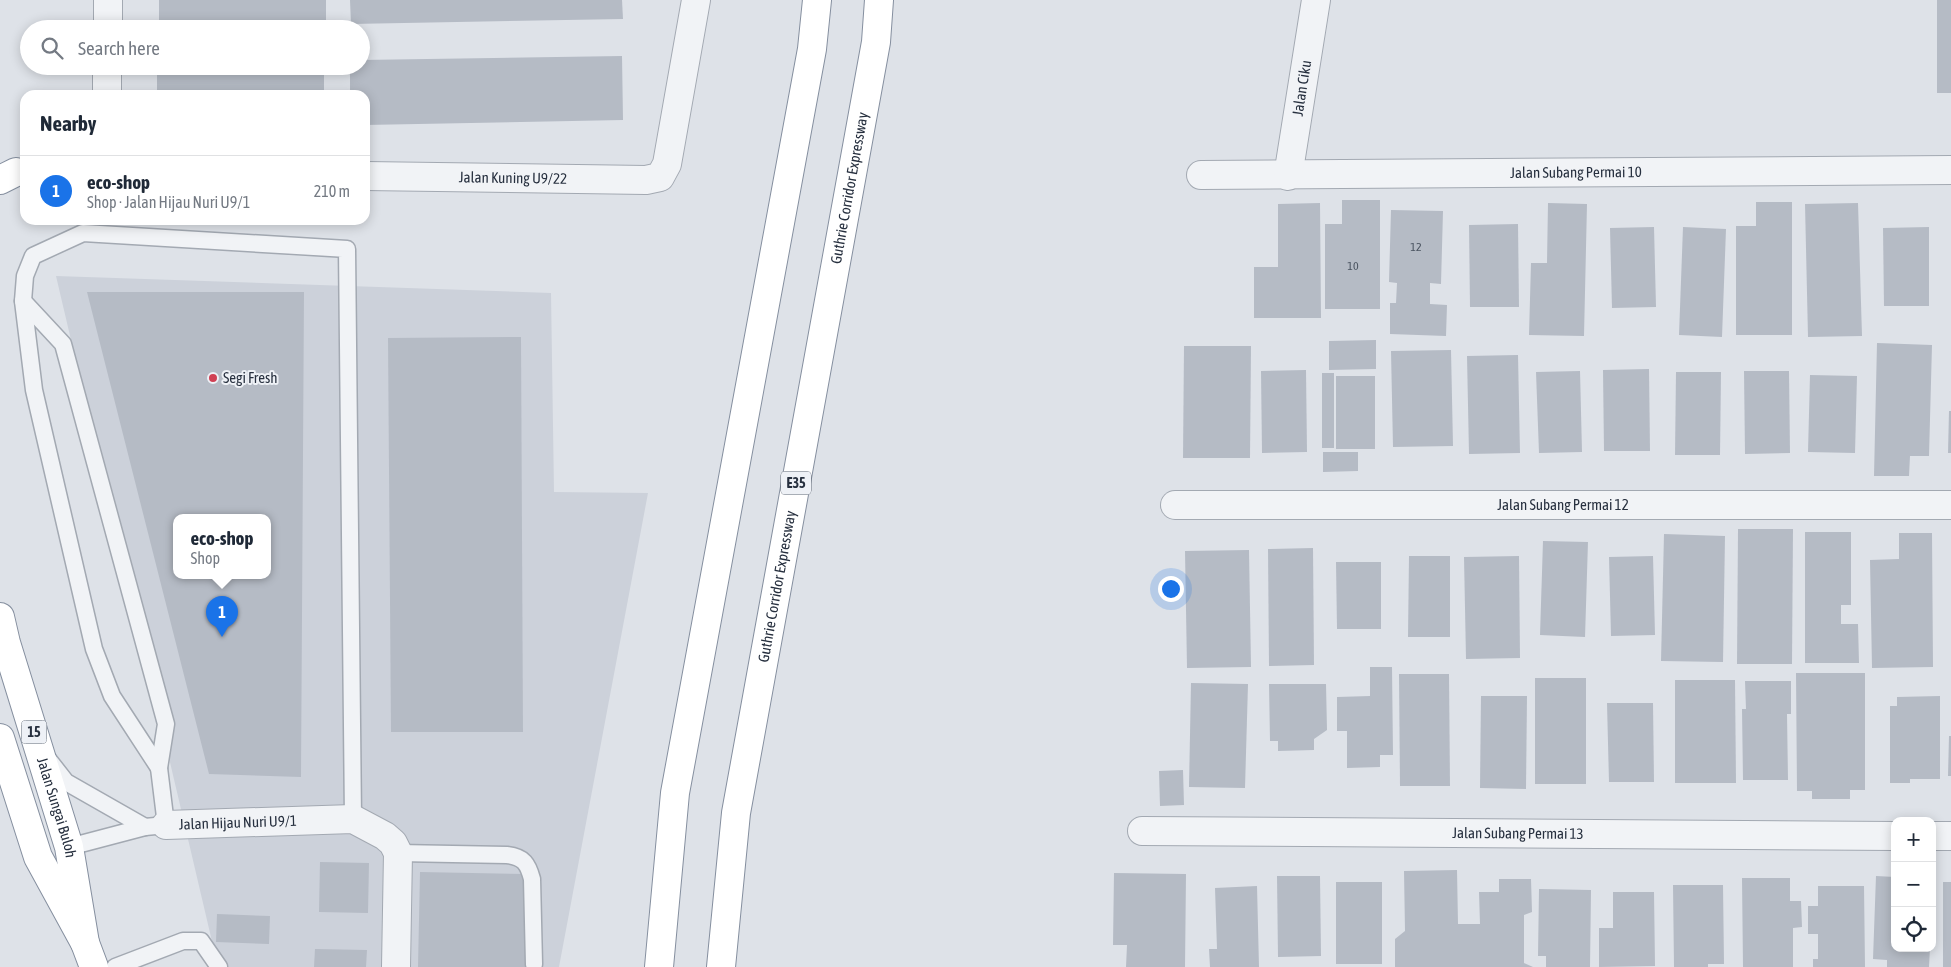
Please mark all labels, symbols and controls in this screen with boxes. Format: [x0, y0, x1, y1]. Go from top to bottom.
search box [20, 20, 370, 75]
icon: search [38, 34, 66, 62]
text: Search here [78, 37, 160, 59]
street label: Jalan Ciku [1289, 59, 1314, 117]
text: Nearby [40, 111, 96, 135]
street label: Guthrie Corridor Expressway [827, 111, 871, 265]
street label: Jalan Subang Permai 10 [1510, 163, 1642, 181]
street label: Jalan Kuning U9/22 [459, 168, 567, 187]
text: eco-shop [87, 171, 150, 193]
text: 1 [52, 182, 60, 200]
text: 210 m [314, 182, 350, 200]
text: Shop · Jalan Hijau Nuri U9/1 [87, 193, 250, 211]
house number: 12 [1410, 240, 1422, 254]
house number: 10 [1347, 259, 1359, 273]
place label: Segi Fresh [223, 369, 278, 386]
marker: Segi Fresh [207, 372, 219, 384]
road number: E35 [781, 472, 811, 494]
street label: Jalan Subang Permai 12 [1497, 496, 1629, 513]
street label: Guthrie Corridor Expressway [755, 509, 799, 664]
popup [173, 514, 271, 579]
text: eco-shop [190, 527, 254, 549]
text: Shop [190, 549, 220, 567]
your location [1158, 576, 1184, 602]
pin: 1 [206, 596, 238, 637]
road number: 15 [22, 720, 46, 744]
street label: Jalan Sungai Buloh [34, 755, 80, 859]
street label: Jalan Hijau Nuri U9/1 [179, 812, 297, 833]
map controls [1891, 817, 1936, 952]
button: + [1891, 817, 1936, 862]
street label: Jalan Subang Permai 13 [1452, 824, 1584, 842]
button: − [1891, 862, 1936, 907]
button: locate [1891, 907, 1936, 952]

